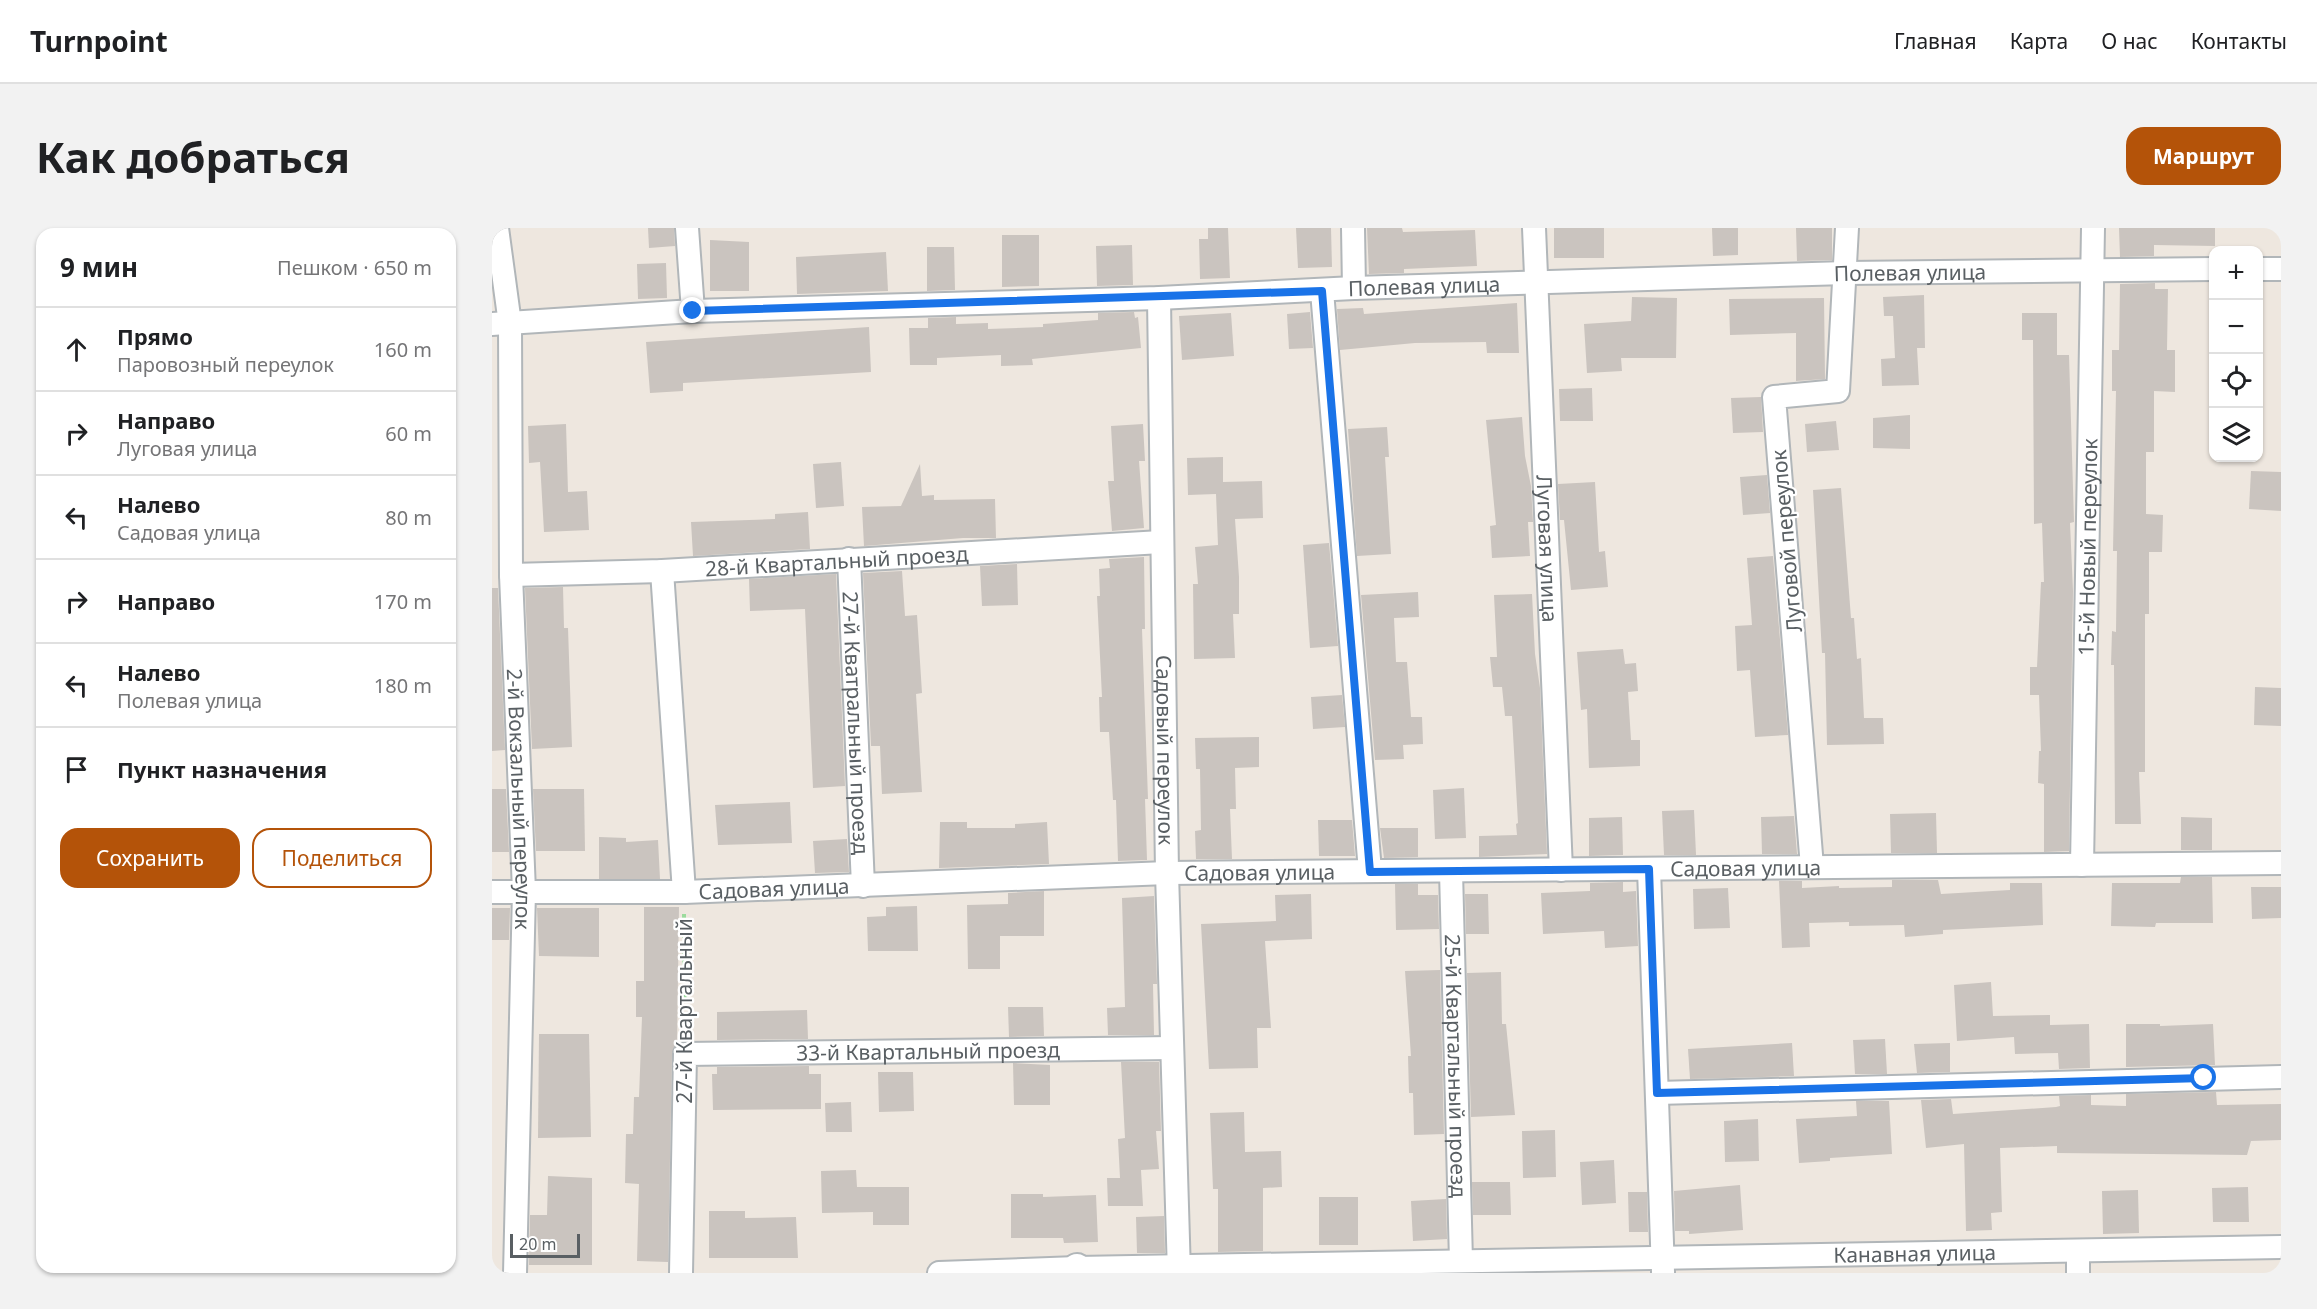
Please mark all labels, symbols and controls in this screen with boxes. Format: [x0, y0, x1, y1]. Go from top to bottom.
text: Turnpoint [30, 22, 168, 60]
text: Главная [1894, 27, 1977, 55]
text: Карта [2010, 27, 2068, 55]
text: О нас [2101, 27, 2158, 55]
text: Контакты [2191, 27, 2287, 55]
button: Маршрут [2126, 127, 2281, 185]
text: Как добраться [36, 128, 350, 185]
map controls [2209, 246, 2263, 462]
button: + [2209, 246, 2263, 300]
text: 9 мин [60, 249, 138, 285]
text: Пешком · 650 m [277, 254, 432, 281]
street label: Полевая улица [1833, 257, 1986, 287]
street label: Полевая улица [1347, 270, 1501, 302]
route end [679, 297, 705, 323]
button: − [2209, 300, 2263, 354]
text: Прямо [117, 321, 193, 351]
icon: ahead [60, 333, 93, 366]
text: 160 m [374, 336, 432, 363]
text: Паровозный переулок [117, 351, 334, 378]
button: locate [2209, 354, 2263, 408]
text: Направо [117, 405, 215, 435]
button: layers [2209, 408, 2263, 462]
icon: right [60, 417, 93, 450]
text: 60 m [385, 420, 432, 447]
text: Луговая улица [117, 435, 257, 462]
street label: 15-й Новый переулок [2072, 438, 2103, 656]
street label: Луговой переулок [1764, 449, 1808, 633]
street label: Луговая улица [1530, 474, 1565, 623]
text: Налево [117, 489, 200, 519]
icon: left [60, 501, 93, 534]
text: 80 m [385, 504, 432, 531]
text: Садовая улица [117, 519, 261, 546]
street label: 28-й Квартальный проезд [704, 539, 969, 582]
icon: right [60, 585, 93, 618]
text: Направо [117, 586, 215, 616]
text: 170 m [374, 588, 432, 615]
street label: 27-й Кватральный проезд [836, 591, 876, 855]
street label: Садовый переулок [1150, 655, 1181, 845]
text: Налево [117, 657, 200, 687]
street label: 2-й Вокзальный переулок [501, 668, 538, 930]
icon: left [60, 669, 93, 702]
text: 180 m [374, 672, 432, 699]
text: Полевая улица [117, 687, 262, 714]
icon: arrive [60, 753, 93, 786]
text: Пункт назначения [117, 754, 327, 784]
button: Сохранить [60, 828, 240, 888]
button: Поделиться [252, 828, 432, 888]
street label: Садовая улица [1670, 853, 1821, 882]
street label: Садовая улица [1184, 857, 1335, 887]
street label: Садовая улица [698, 872, 850, 905]
street label: 27-й Квартальный [670, 918, 698, 1104]
street label: 25-й Квартальный проезд [1439, 934, 1473, 1198]
street label: 33-й Квартальный проезд [796, 1035, 1060, 1067]
route start [2190, 1064, 2216, 1090]
scale bar [510, 1231, 580, 1258]
text: 20 m [519, 1233, 556, 1255]
street label: Канавная улица [1833, 1238, 1996, 1269]

